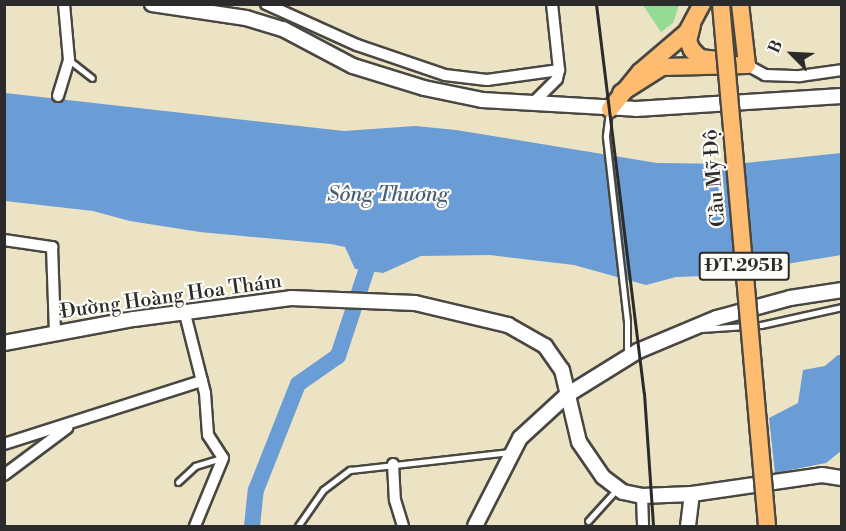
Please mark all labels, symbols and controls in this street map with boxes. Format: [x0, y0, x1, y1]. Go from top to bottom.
north arrow [762, 24, 822, 84]
text: B [764, 37, 787, 56]
street label: Cầu Mỹ Độ [699, 128, 731, 228]
water label: Sông Thương [327, 182, 449, 208]
road number: ĐT.295B [698, 251, 790, 281]
street label: Đường Hoàng Hoa Thám [59, 270, 283, 324]

